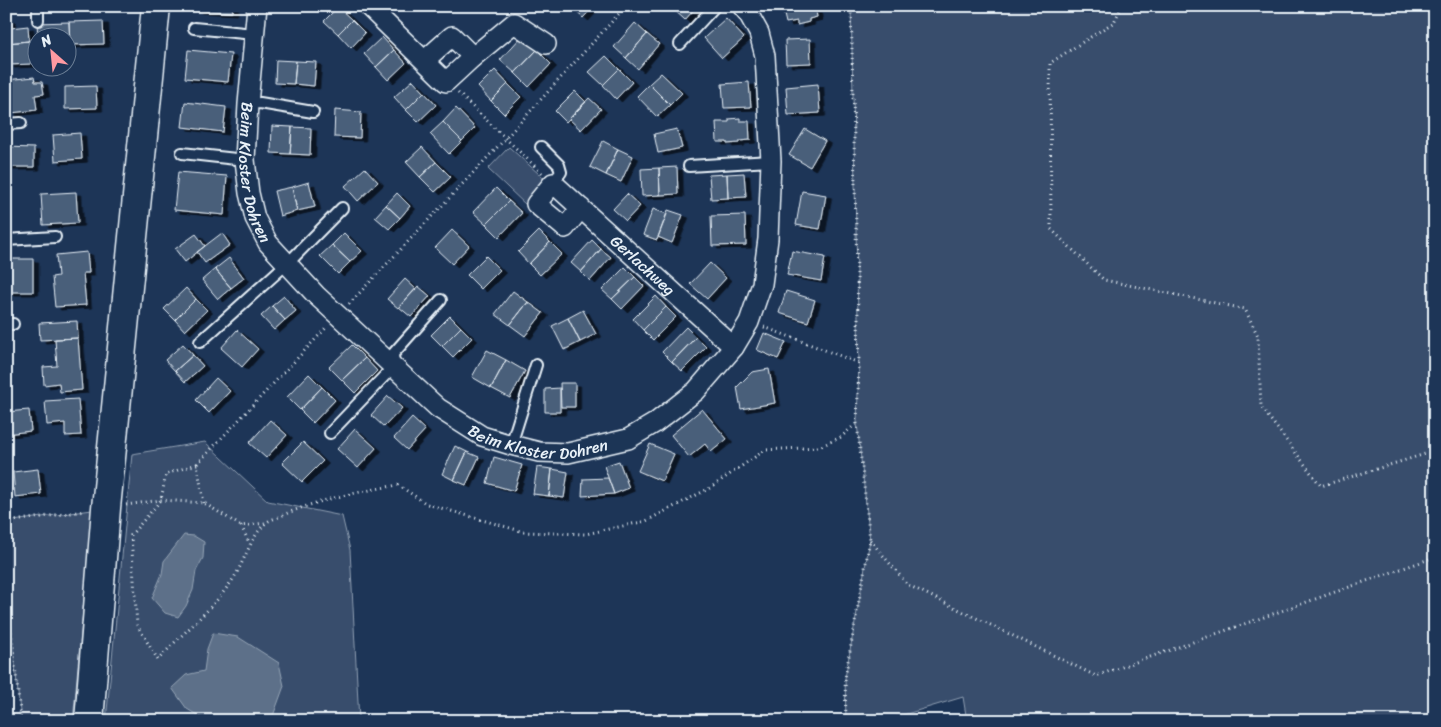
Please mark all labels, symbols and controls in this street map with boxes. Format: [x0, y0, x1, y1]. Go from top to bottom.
text: N [35, 27, 57, 55]
north arrow [28, 28, 78, 78]
street label: Beim Kloster Dohren [230, 101, 280, 248]
street label: Gerlachweg [603, 227, 682, 303]
street label: Beim Kloster Dohren [462, 416, 611, 468]

